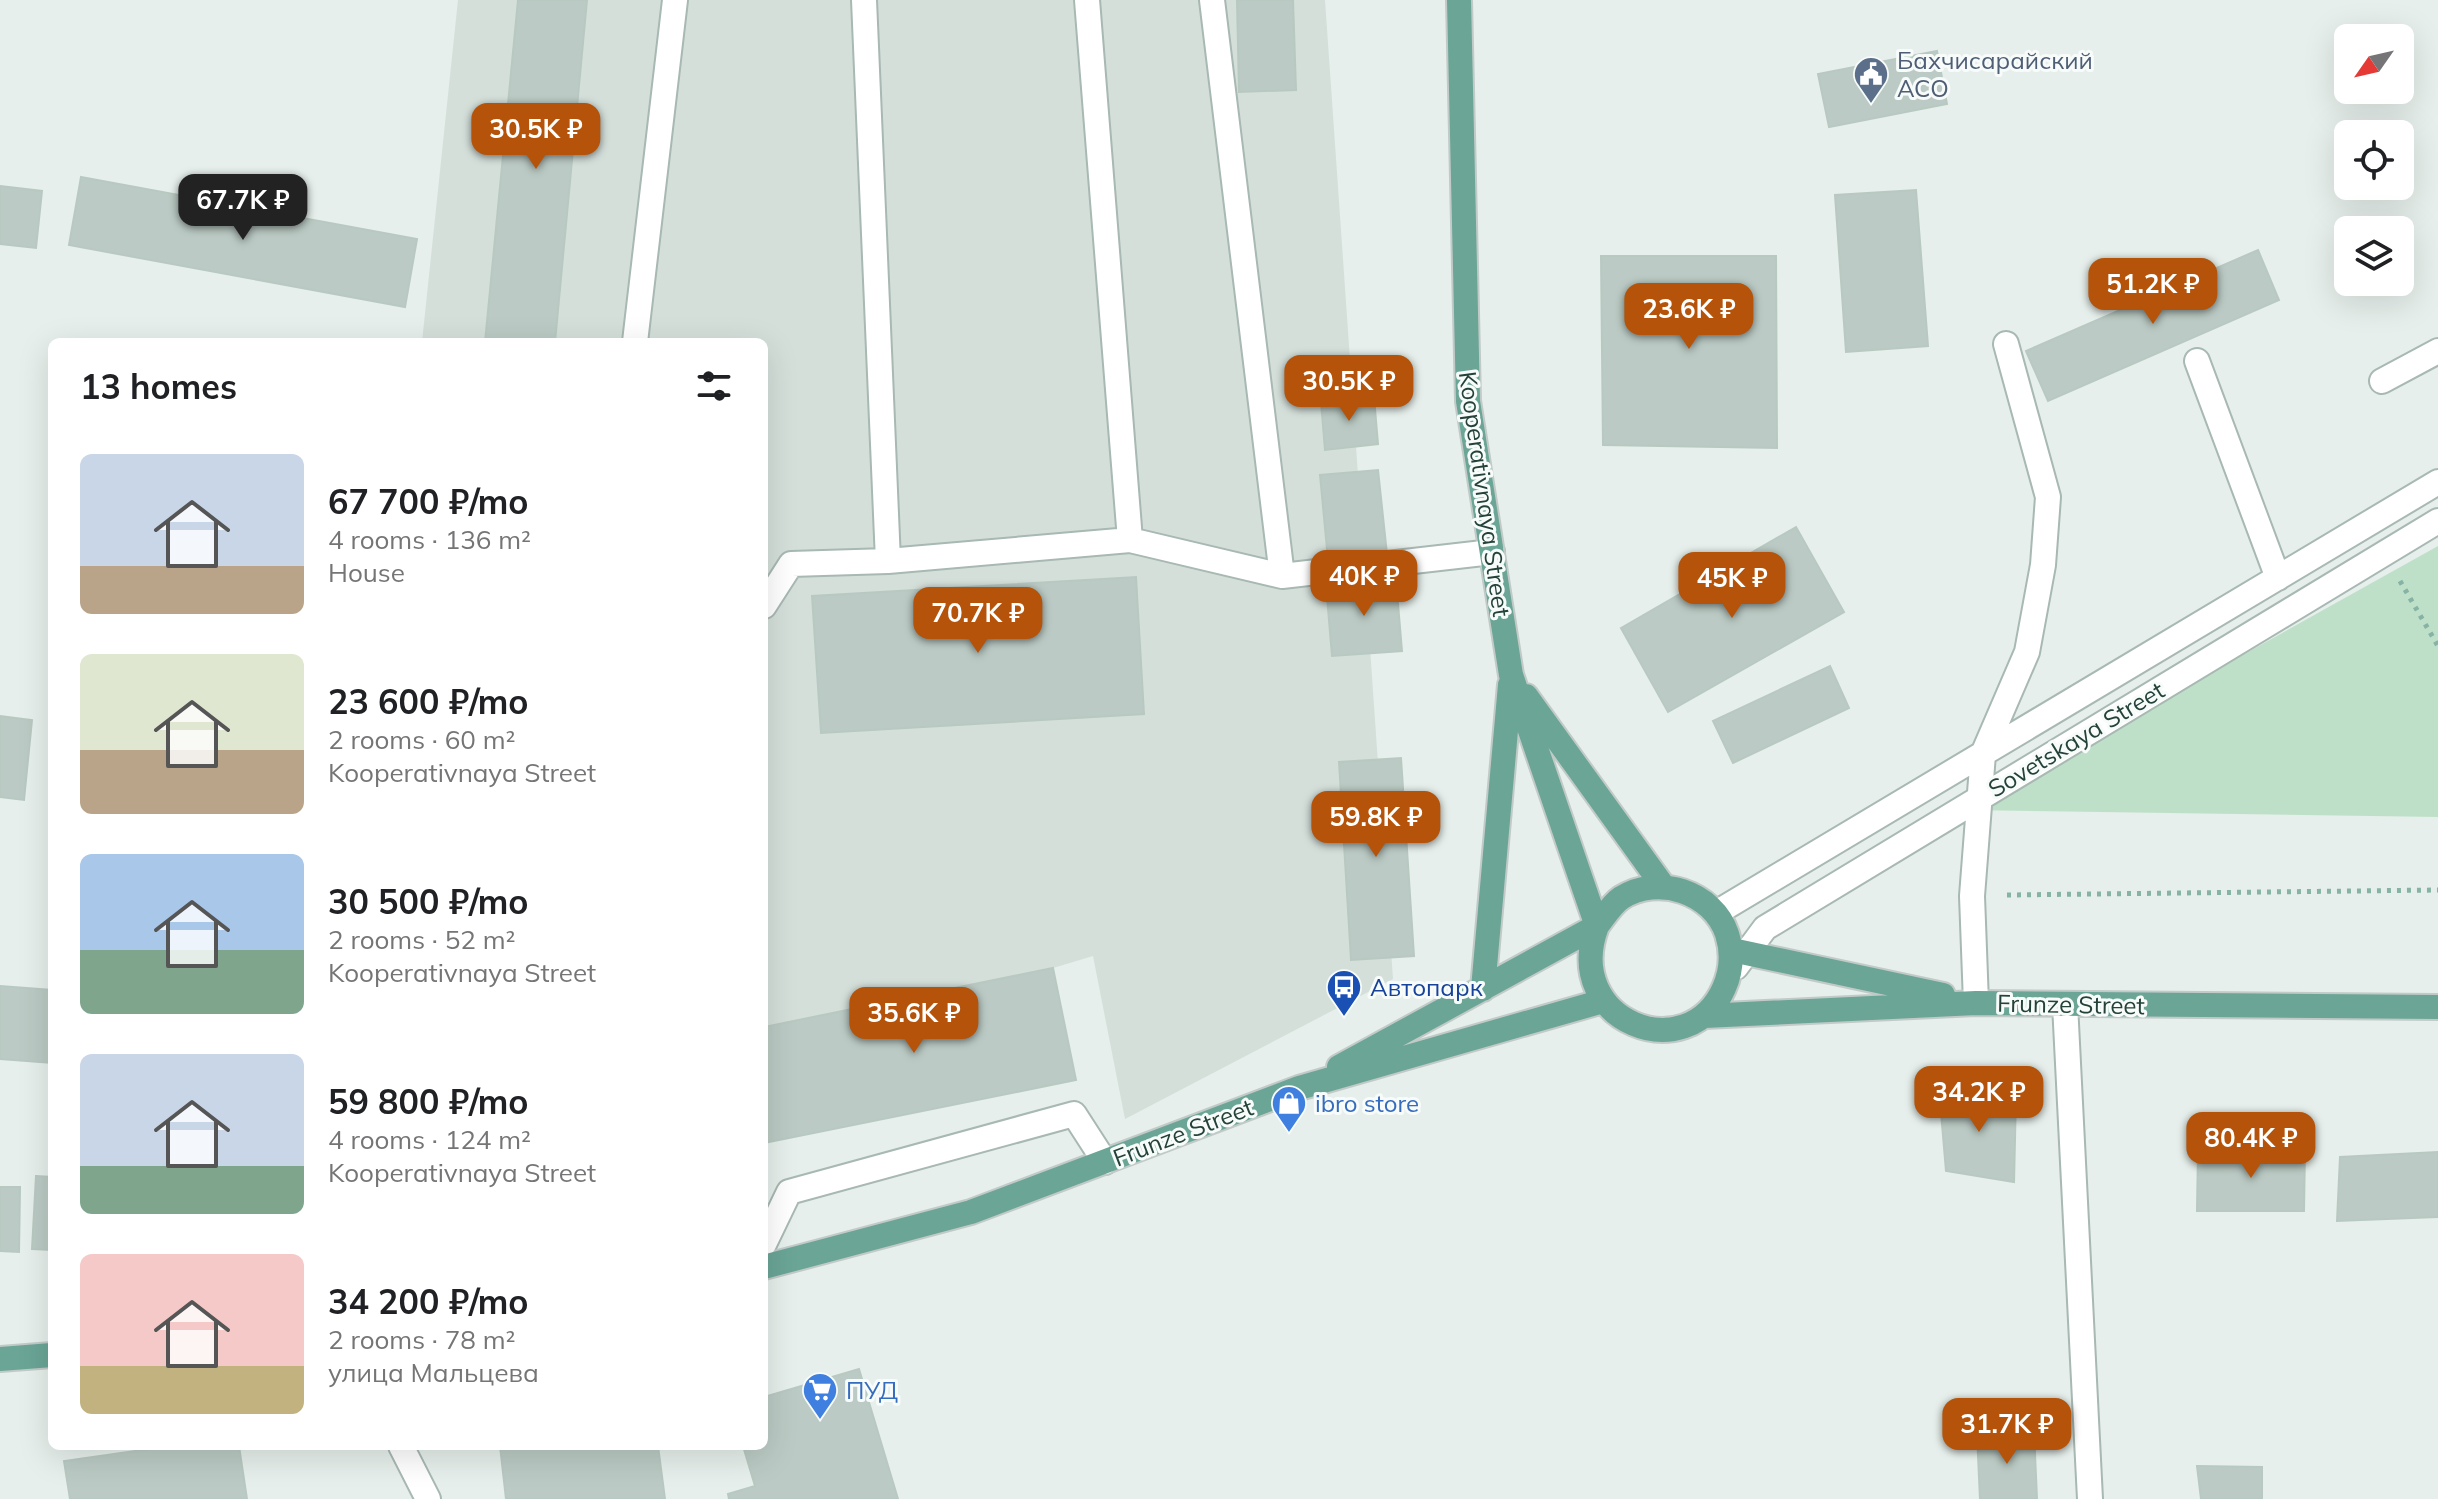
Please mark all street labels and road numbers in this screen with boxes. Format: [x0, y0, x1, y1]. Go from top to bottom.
street label: Kooperativnaya Street [1453, 369, 1517, 619]
street label: Sovetskaya Street [1982, 675, 2170, 803]
street label: Frunze Street [1997, 988, 2145, 1020]
street label: Frunze Street [1109, 1092, 1257, 1172]

